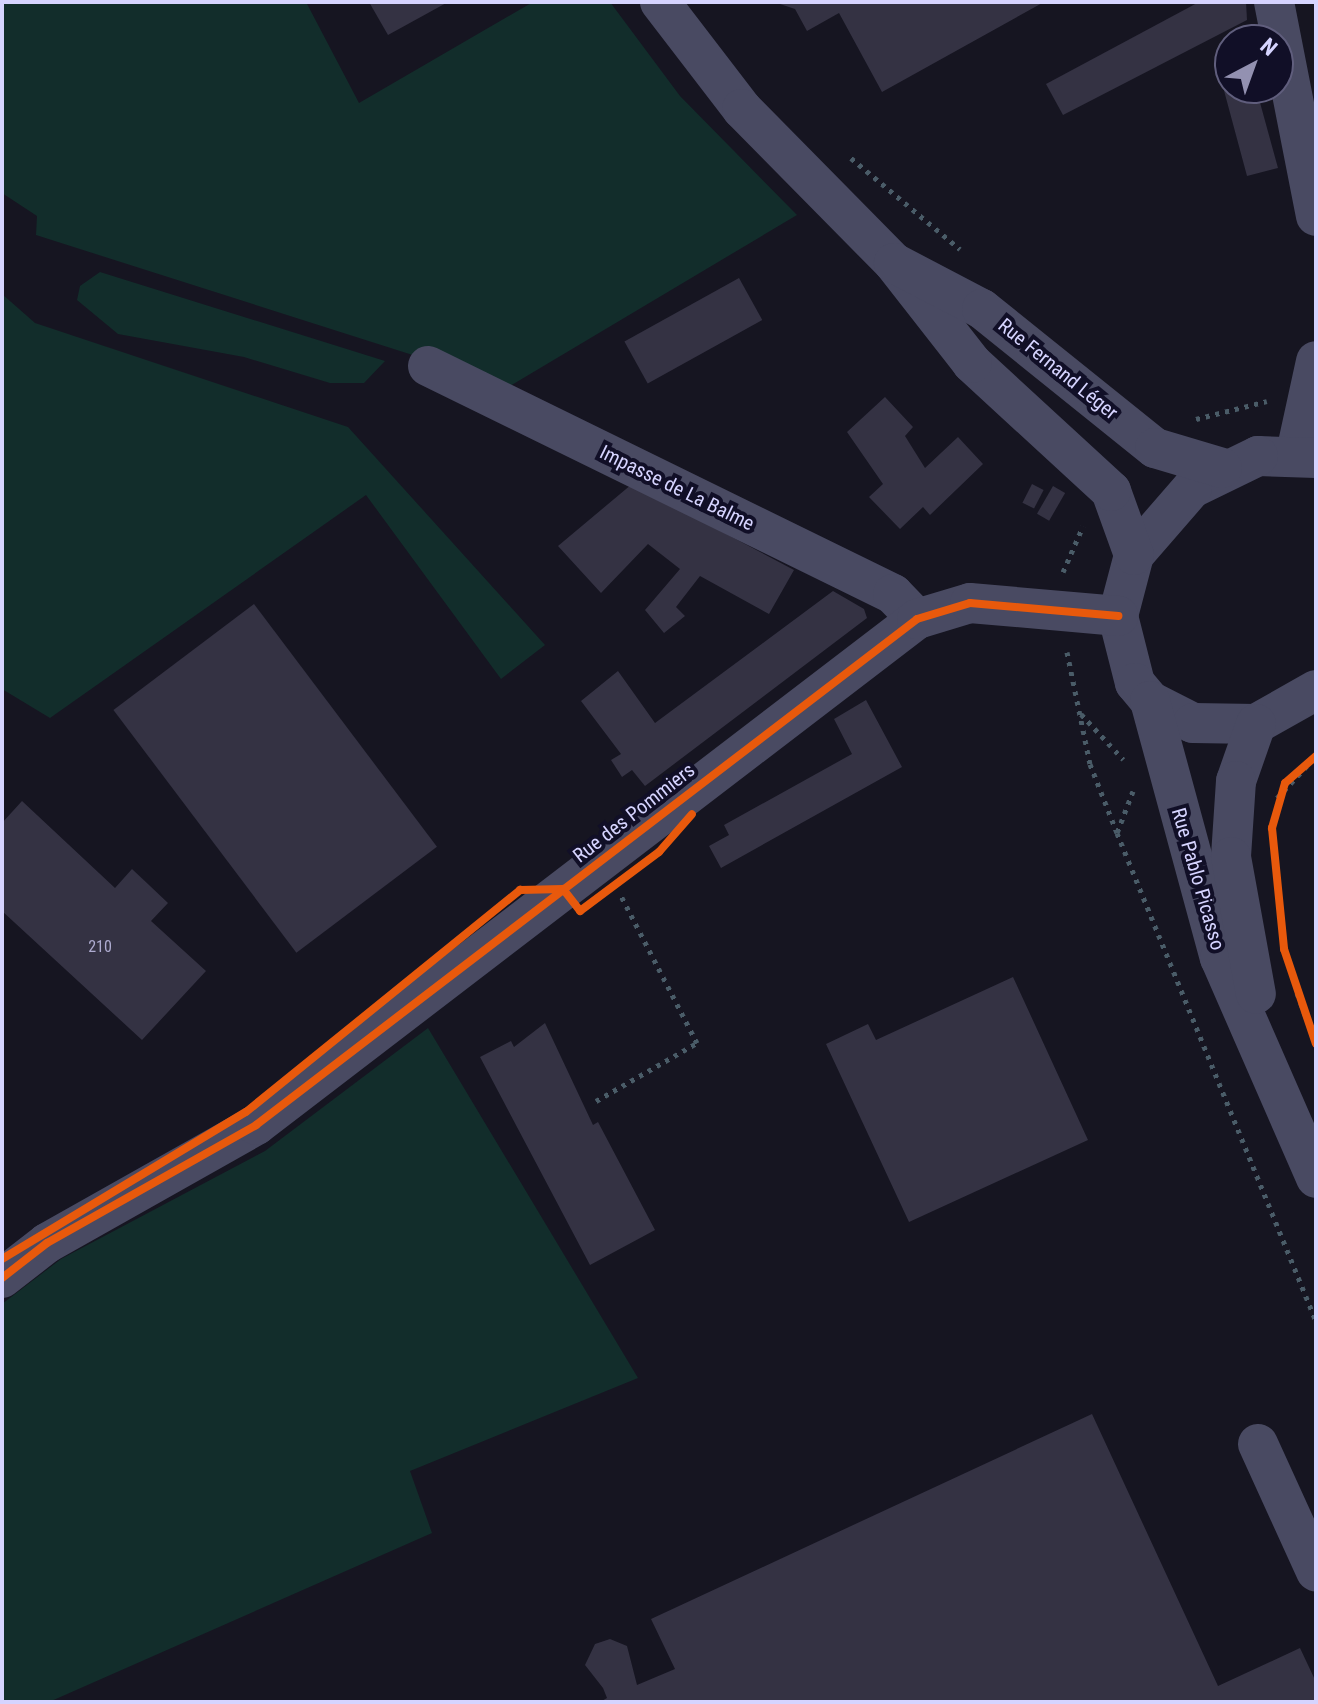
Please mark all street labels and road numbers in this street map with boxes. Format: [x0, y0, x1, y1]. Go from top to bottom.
street label: Rue Fernand Léger [993, 313, 1123, 425]
street label: Impasse de La Balme [596, 440, 758, 536]
street label: Rue des Pommiers [568, 758, 700, 868]
street label: Rue Pablo Picasso [1166, 805, 1230, 953]

